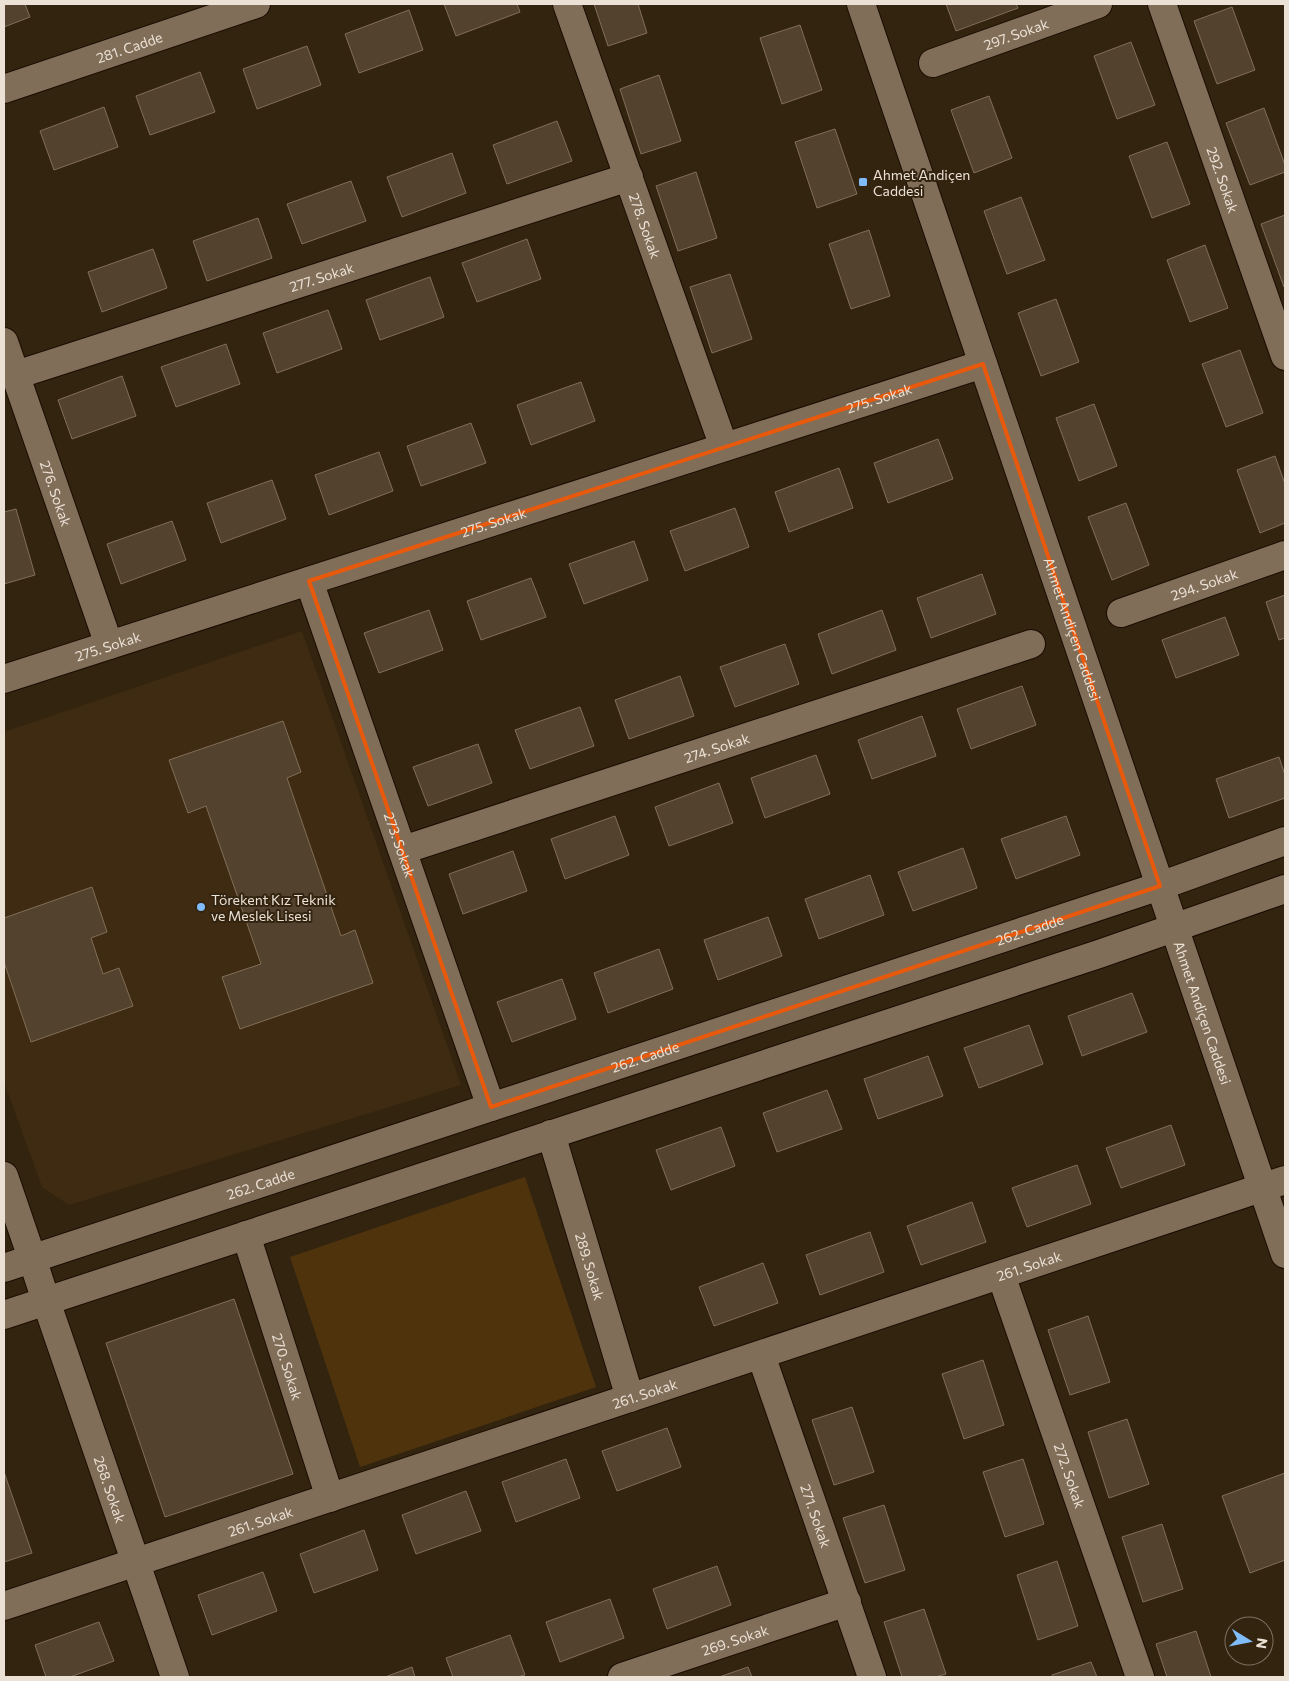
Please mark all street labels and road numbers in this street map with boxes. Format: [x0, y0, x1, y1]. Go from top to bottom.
street label: 297. Sokak [981, 14, 1051, 53]
street label: 281. Cadde [94, 28, 164, 66]
street label: 292. Sokak [1204, 144, 1243, 215]
street label: 278. Sokak [626, 190, 665, 261]
street label: 277. Sokak [287, 258, 356, 295]
street label: 275. Sokak [844, 379, 914, 416]
street label: 276. Sokak [37, 458, 76, 529]
street label: 275. Sokak [458, 503, 529, 540]
street label: Ahmet Andiçen Caddesi [1041, 555, 1105, 703]
street label: 294. Sokak [1168, 564, 1240, 603]
street label: 275. Sokak [73, 627, 143, 664]
street label: 274. Sokak [682, 728, 752, 766]
street label: 273. Sokak [381, 810, 420, 880]
street label: 262. Cadde [993, 910, 1066, 948]
street label: Ahmet Andiçen Caddesi [1171, 939, 1235, 1087]
street label: 262. Cadde [609, 1037, 681, 1075]
street label: 262. Cadde [224, 1164, 296, 1202]
street label: 289. Sokak [572, 1230, 609, 1302]
street label: 261. Sokak [994, 1246, 1064, 1284]
street label: 270. Sokak [269, 1331, 307, 1402]
street label: 261. Sokak [610, 1374, 680, 1412]
street label: 272. Sokak [1051, 1440, 1090, 1511]
street label: 268. Sokak [91, 1454, 130, 1525]
street label: 271. Sokak [798, 1482, 835, 1550]
street label: 261. Sokak [226, 1502, 295, 1539]
street label: 269. Sokak [699, 1620, 771, 1658]

